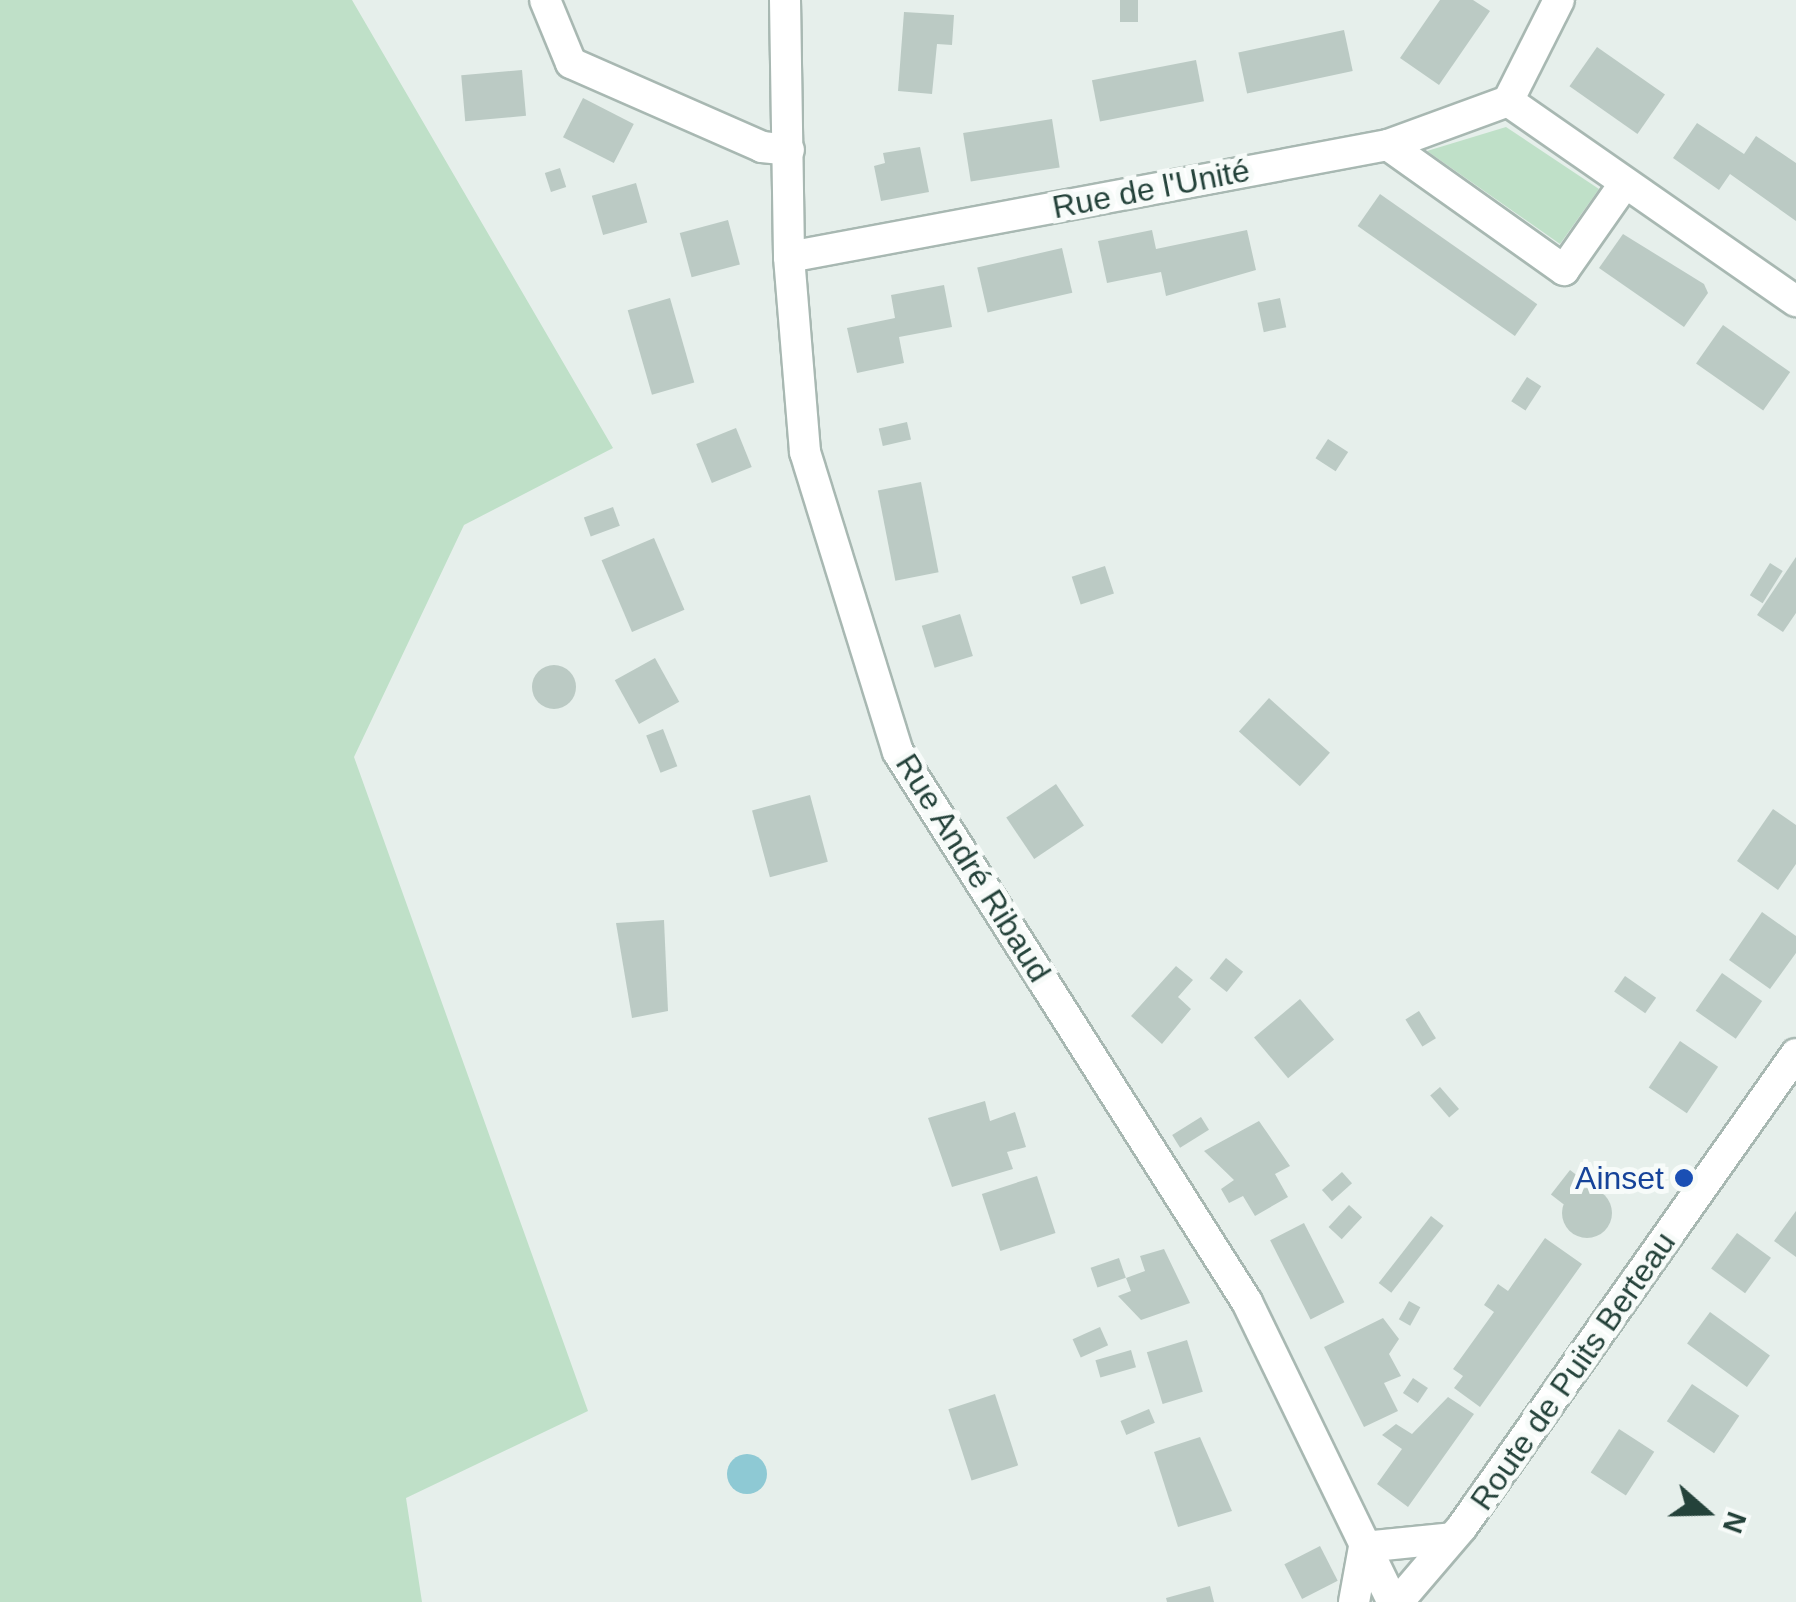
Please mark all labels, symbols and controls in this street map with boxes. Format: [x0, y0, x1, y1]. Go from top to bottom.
street label: Rue de l'Unité [1049, 151, 1253, 227]
street label: Rue André Ribaud [887, 746, 1059, 990]
place label: Ainset [1575, 1159, 1664, 1197]
marker: Ainset [1673, 1167, 1695, 1189]
street label: Route de Puits Berteau [1462, 1224, 1684, 1518]
north arrow [1656, 1462, 1756, 1562]
text: N [1717, 1508, 1753, 1537]

